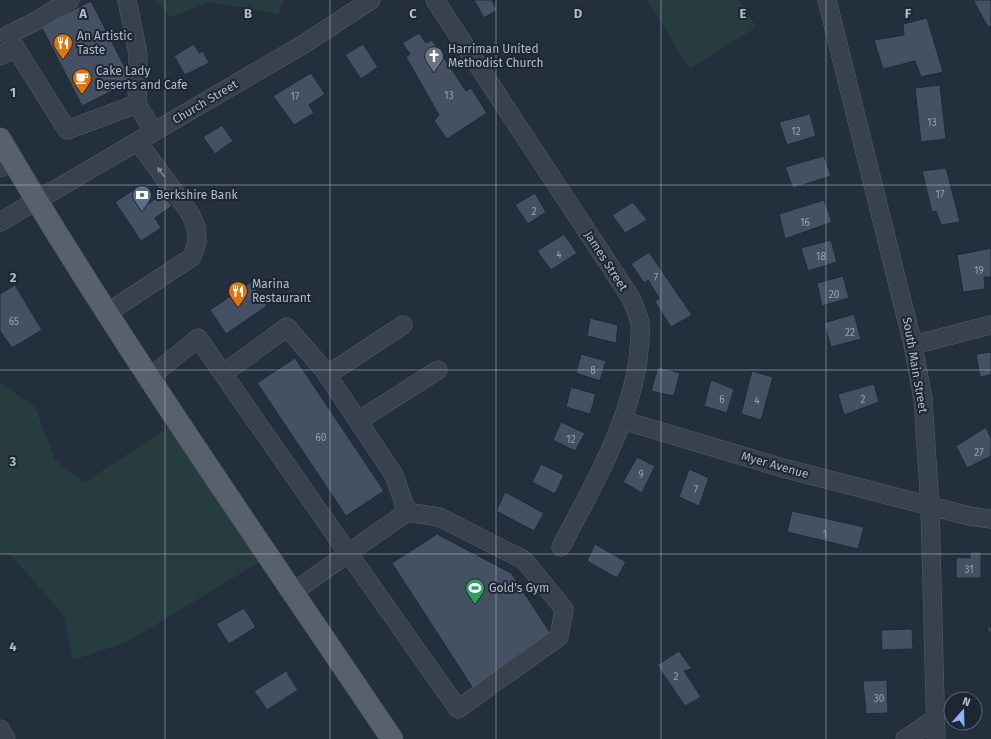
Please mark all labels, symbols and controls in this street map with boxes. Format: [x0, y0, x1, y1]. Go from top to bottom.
text: A [78, 6, 87, 21]
text: B [244, 6, 252, 21]
text: C [409, 6, 417, 21]
text: D [574, 6, 583, 21]
text: E [740, 6, 747, 21]
text: F [905, 6, 912, 21]
place label: An Artistic Taste [77, 29, 133, 57]
restaurant icon: An Artistic Taste [52, 32, 74, 60]
place label: Harriman United Methodist Church [448, 42, 544, 70]
church icon: Harriman United Methodist Church [423, 45, 445, 73]
place label: Cake Lady Deserts and Cafe [96, 64, 188, 92]
cafe icon: Cake Lady Deserts and Cafe [71, 67, 93, 95]
street label: Church Street [170, 77, 241, 127]
text: 1 [10, 85, 16, 100]
house number: 13 [444, 90, 454, 102]
house number: 17 [291, 91, 300, 103]
house number: 13 [927, 117, 937, 129]
house number: 12 [791, 126, 801, 138]
one-way arrow [157, 167, 165, 177]
bank icon: Berkshire Bank [131, 184, 153, 212]
place label: Berkshire Bank [156, 188, 238, 202]
house number: 17 [936, 189, 945, 201]
house number: 2 [532, 206, 537, 218]
house number: 16 [800, 217, 810, 229]
street label: James Street [582, 229, 631, 294]
house number: 4 [556, 249, 562, 261]
house number: 18 [816, 251, 826, 263]
house number: 19 [974, 265, 984, 277]
text: 2 [10, 270, 17, 285]
house number: 7 [654, 272, 659, 284]
place label: Marina Restaurant [252, 277, 312, 305]
restaurant icon: Marina Restaurant [227, 280, 249, 308]
house number: 20 [829, 289, 840, 301]
house number: 65 [9, 316, 19, 328]
street label: South Main Street [900, 316, 930, 415]
house number: 22 [845, 327, 855, 339]
house number: 8 [590, 365, 596, 377]
house number: 6 [719, 394, 725, 406]
house number: 2 [861, 394, 866, 406]
house number: 4 [754, 395, 760, 407]
house number: 60 [316, 432, 327, 444]
house number: 12 [566, 434, 576, 446]
house number: 27 [974, 447, 984, 459]
street label: Myer Avenue [740, 449, 810, 481]
text: 3 [9, 454, 17, 469]
house number: 9 [638, 469, 644, 481]
house number: 7 [694, 484, 699, 496]
house number: 1 [823, 529, 827, 541]
house number: 31 [964, 564, 974, 576]
sports icon: Gold's Gym [464, 577, 486, 605]
place label: Gold's Gym [489, 581, 549, 595]
text: 4 [9, 639, 17, 654]
house number: 2 [674, 671, 679, 683]
north arrow [943, 691, 983, 731]
house number: 30 [874, 693, 885, 705]
text: N [961, 695, 972, 709]

